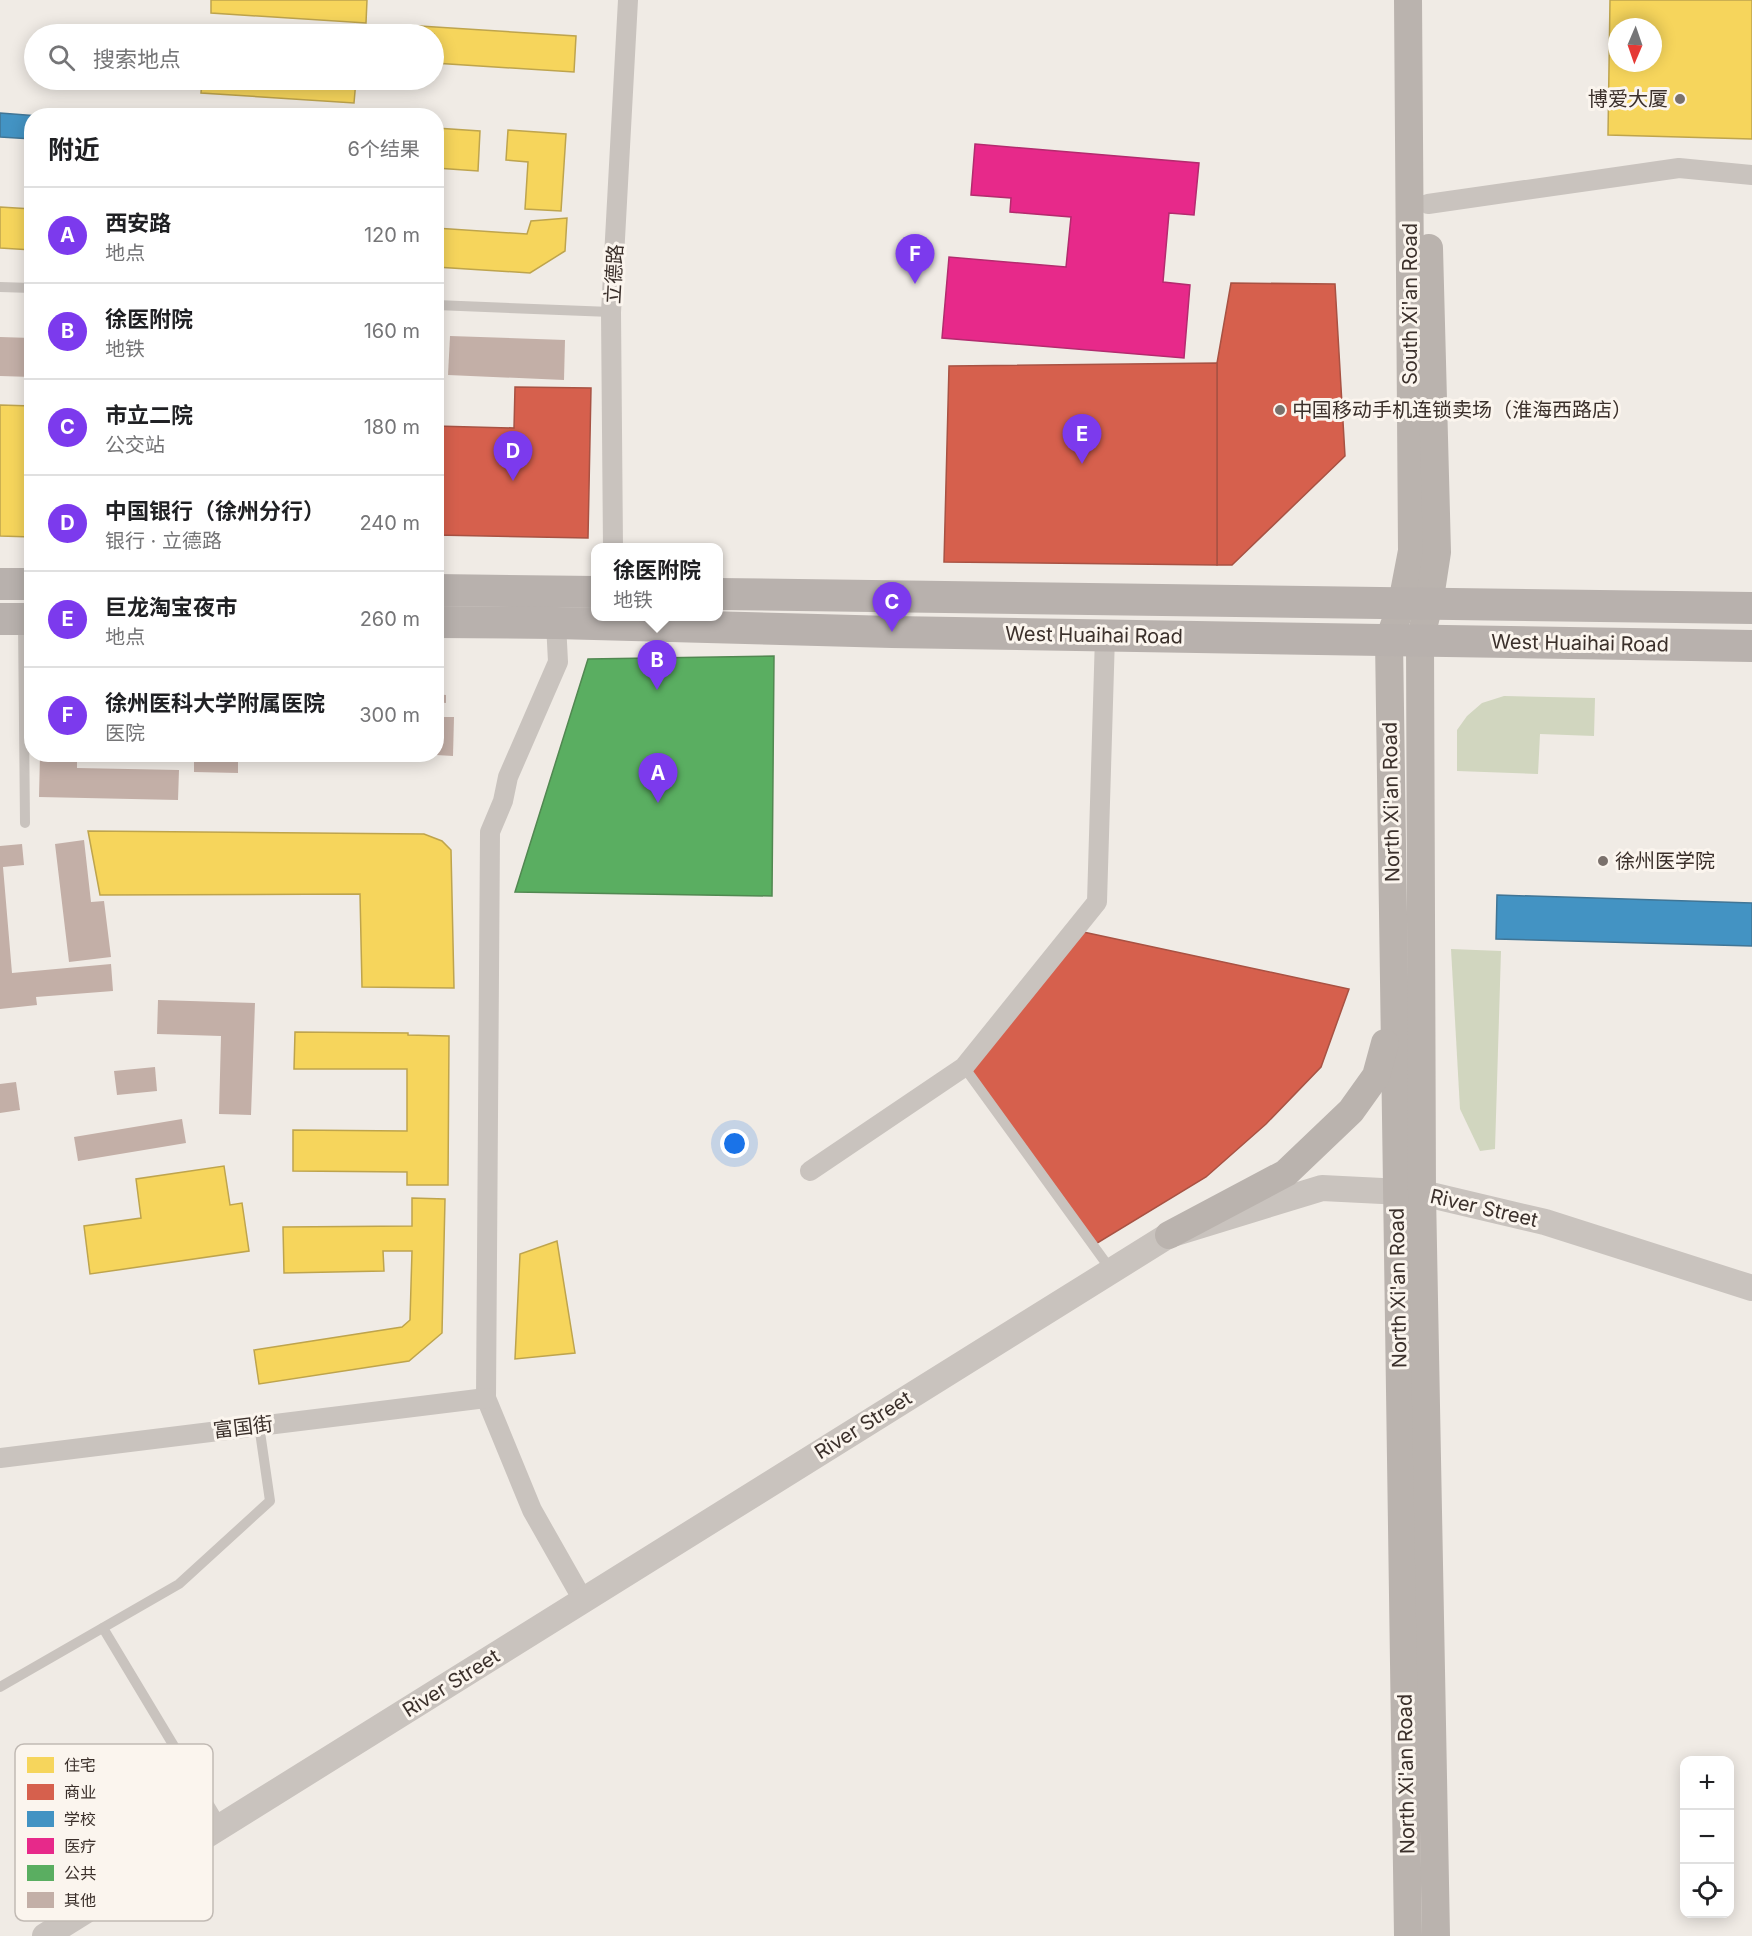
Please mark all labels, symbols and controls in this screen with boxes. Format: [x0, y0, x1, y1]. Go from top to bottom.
north arrow [1608, 18, 1662, 72]
search box [24, 24, 444, 90]
icon: search [45, 41, 78, 74]
text: 搜索地点 [93, 46, 181, 72]
place label: 博爱大厦 [1588, 87, 1668, 111]
marker: 博爱大厦 [1673, 92, 1687, 106]
text: 附近 [48, 134, 100, 165]
text: 6个结果 [348, 137, 420, 161]
text: 西安路 [105, 210, 171, 236]
text: A [60, 223, 75, 247]
text: 120 m [364, 223, 420, 247]
street label: South Xi'an Road [1398, 223, 1422, 385]
pin: F [896, 234, 934, 284]
text: 地点 [105, 241, 145, 265]
street label: 立德路 [600, 243, 628, 305]
text: 徐医附院 [105, 306, 193, 332]
text: B [61, 319, 74, 343]
text: 160 m [364, 319, 420, 343]
text: 地铁 [105, 337, 145, 361]
place label: 中国移动手机连锁卖场（淮海西路店） [1292, 398, 1632, 422]
text: 市立二院 [105, 402, 193, 428]
marker: 中国移动手机连锁卖场（淮海西路店） [1273, 403, 1287, 417]
pin: E [1062, 414, 1102, 464]
text: C [60, 415, 75, 439]
text: 180 m [364, 415, 420, 439]
pin: D [494, 432, 532, 481]
text: 公交站 [105, 433, 165, 457]
text: 中国银行（徐州分行） [105, 498, 325, 524]
text: D [60, 511, 75, 535]
text: 240 m [359, 511, 420, 535]
text: 银行 · 立德路 [105, 529, 222, 553]
popup [591, 543, 723, 621]
text: 徐医附院 [613, 557, 701, 583]
pin: C [872, 582, 912, 632]
text: 地铁 [613, 588, 653, 612]
text: 巨龙淘宝夜市 [105, 594, 237, 620]
text: E [61, 607, 74, 631]
text: 260 m [360, 607, 420, 631]
street label: West Huaihai Road [1005, 621, 1183, 649]
text: 地点 [105, 625, 145, 649]
street label: West Huaihai Road [1491, 629, 1669, 657]
pin: B [638, 640, 676, 690]
text: 徐州医科大学附属医院 [105, 690, 325, 716]
text: F [62, 703, 73, 727]
text: 300 m [359, 703, 420, 727]
text: 医院 [105, 721, 145, 745]
street label: North Xi'an Road [1378, 722, 1404, 882]
pin: A [638, 754, 678, 803]
place label: 徐州医学院 [1615, 849, 1715, 873]
marker: 徐州医学院 [1596, 854, 1610, 868]
your location [720, 1129, 749, 1158]
street label: River Street [1428, 1184, 1541, 1232]
street label: North Xi'an Road [1385, 1208, 1411, 1368]
street label: River Street [810, 1385, 916, 1464]
street label: 富国街 [212, 1411, 274, 1443]
street label: River Street [398, 1643, 504, 1722]
street label: North Xi'an Road [1393, 1694, 1419, 1854]
legend [15, 1744, 213, 1921]
text: 住宅 [64, 1755, 96, 1775]
map controls [1680, 1756, 1734, 1918]
button: + [1680, 1756, 1734, 1810]
text: 商业 [64, 1782, 96, 1802]
text: 学校 [64, 1809, 96, 1829]
button: − [1680, 1810, 1734, 1864]
text: 医疗 [64, 1836, 96, 1856]
text: 公共 [64, 1863, 96, 1883]
button: locate [1680, 1864, 1734, 1918]
text: 其他 [64, 1890, 96, 1910]

